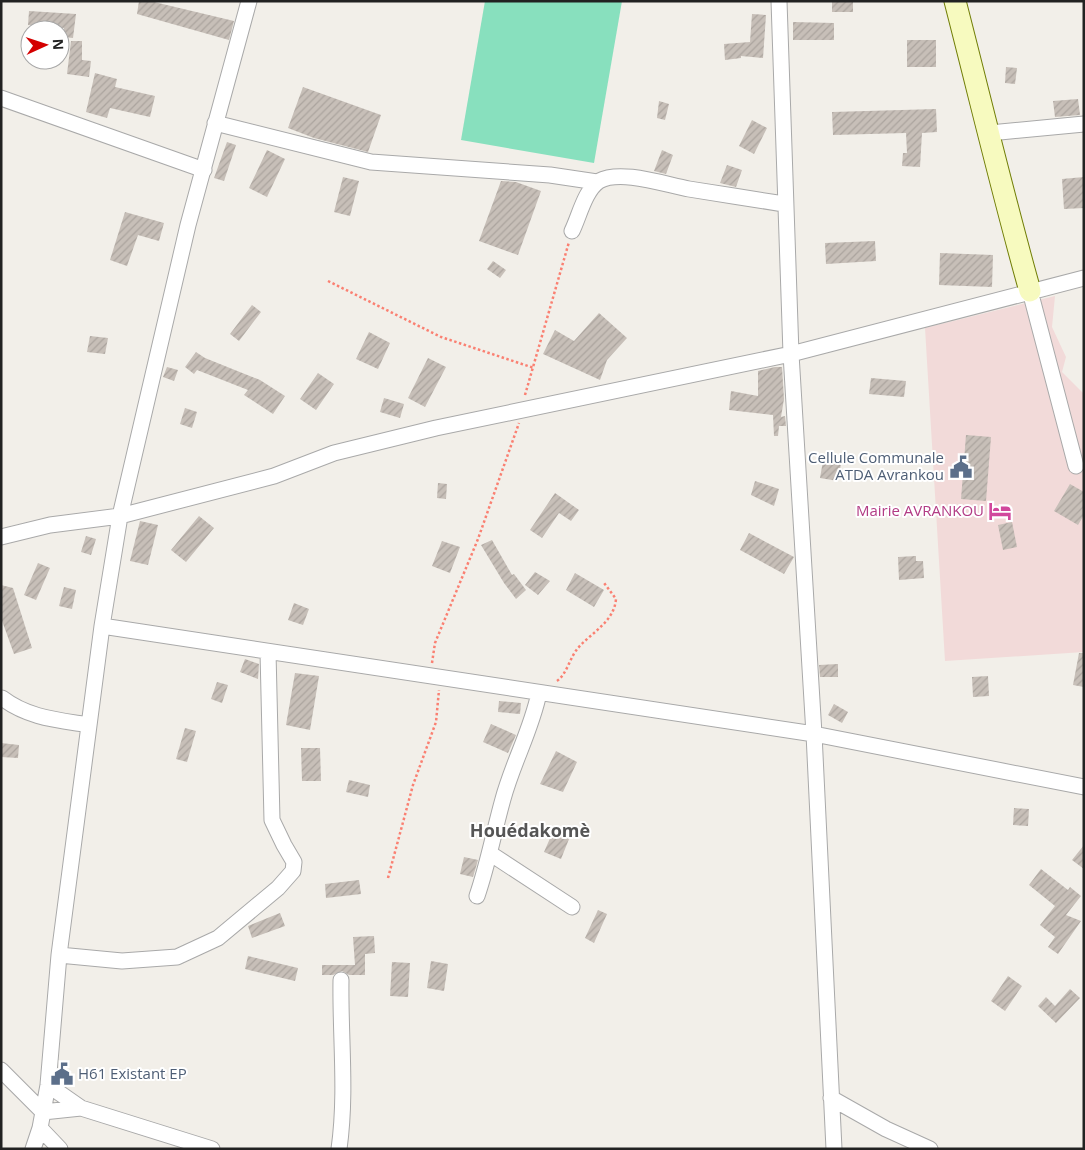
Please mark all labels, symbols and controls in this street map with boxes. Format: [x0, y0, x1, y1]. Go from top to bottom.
north arrow [20, 20, 70, 70]
text: N [49, 38, 68, 50]
place label: Cellule Communale ATDA Avrankou [808, 447, 944, 484]
public building icon: Cellule Communale ATDA Avrankou [948, 454, 974, 480]
hotel icon: Mairie AVRANKOU [987, 498, 1013, 524]
place label: Mairie AVRANKOU [856, 500, 984, 520]
district label: Houédakomè [470, 818, 590, 842]
public building icon: H61 Existant EP [49, 1061, 75, 1087]
place label: H61 Existant EP [78, 1063, 187, 1083]

